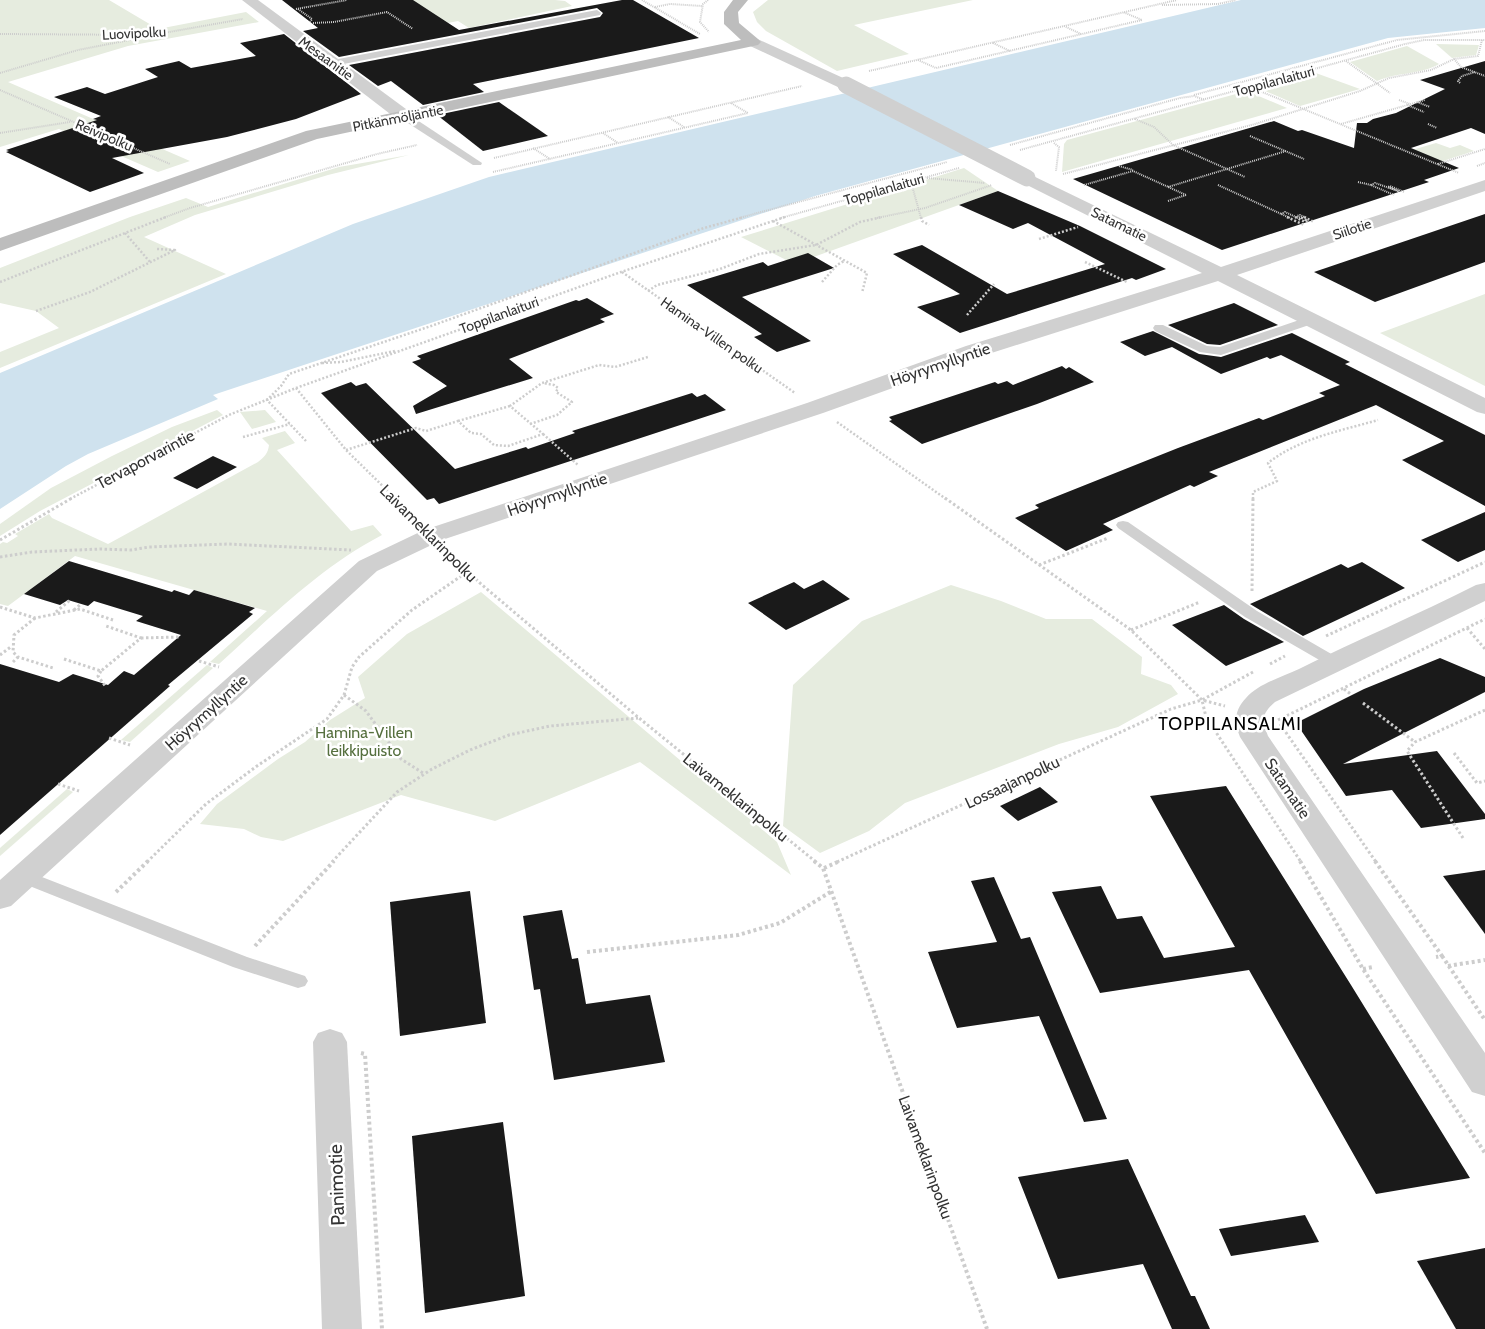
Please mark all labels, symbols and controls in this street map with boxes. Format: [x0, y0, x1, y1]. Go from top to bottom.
street label: Luovipolku [102, 22, 166, 44]
street label: Mesaanitie [295, 32, 357, 84]
street label: Toppilanlaituri [1232, 62, 1316, 100]
street label: Pitkänmöljäntie [351, 100, 445, 136]
street label: Reivipolku [73, 115, 135, 155]
street label: Toppilanlaituri [842, 169, 926, 209]
street label: Satamatie [1088, 203, 1150, 245]
street label: Siilotie [1330, 214, 1374, 244]
street label: Toppilanlaituri [457, 292, 541, 338]
street label: Hamina-Villen polku [657, 293, 767, 377]
street label: Höyrymyllyntie [888, 339, 992, 390]
street label: Tervaporvarintie [93, 426, 198, 493]
street label: Höyrymyllyntie [505, 469, 609, 520]
street label: Laivameklarinpolku [376, 481, 481, 586]
street label: Höyrymyllyntie [161, 670, 251, 754]
district label: TOPPILANSALMI [1158, 713, 1302, 735]
park label: Hamina-Villen leikkipuisto [315, 723, 413, 760]
street label: Laivameklarinpolku [679, 749, 792, 846]
street label: Lossaajanpolku [962, 752, 1063, 813]
street label: Satamatie [1261, 755, 1315, 822]
street label: Laivameklarinpolku [894, 1093, 957, 1221]
street label: Panimotie [324, 1144, 349, 1226]

